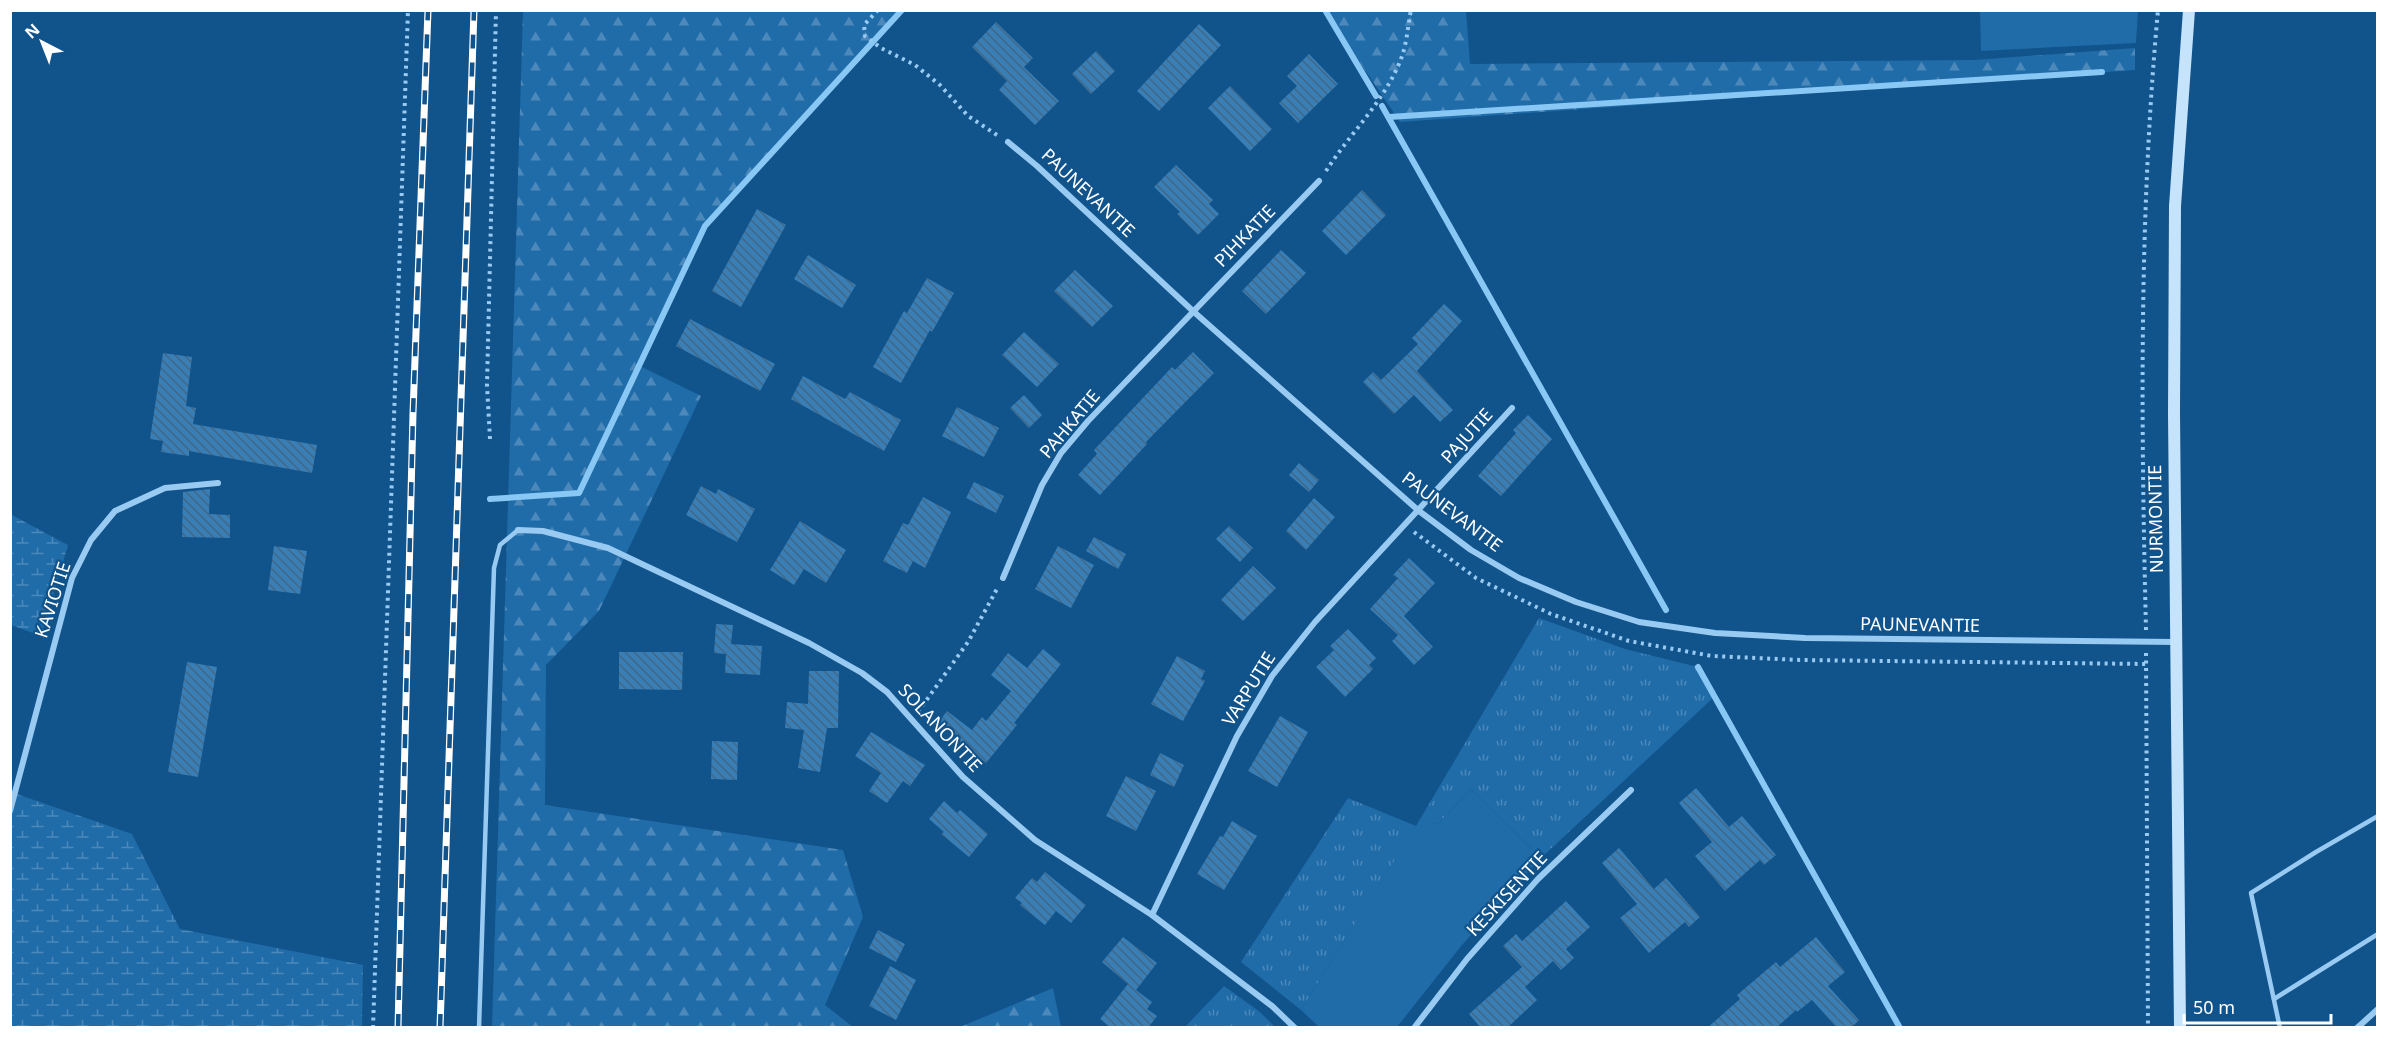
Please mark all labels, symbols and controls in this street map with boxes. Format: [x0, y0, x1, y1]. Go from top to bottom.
north arrow [12, 12, 72, 72]
text: N [20, 18, 44, 43]
street label: PAUNEVANTIE [1037, 143, 1141, 242]
street label: PIHKATIE [1209, 199, 1280, 272]
street label: PAHKATIE [1034, 384, 1105, 463]
street label: PAJUTIE [1435, 403, 1497, 468]
street label: NURMONTIE [2142, 465, 2168, 573]
street label: PAUNEVANTIE [1398, 466, 1508, 557]
street label: KAVIOTIE [29, 559, 76, 641]
street label: PAUNEVANTIE [1860, 611, 1980, 637]
street label: VARPUTIE [1216, 647, 1280, 730]
street label: SOLANONTIE [894, 678, 988, 777]
street label: KESKISENTIE [1461, 846, 1552, 941]
scale bar [2184, 987, 2331, 1025]
text: 50 m [2193, 995, 2235, 1019]

